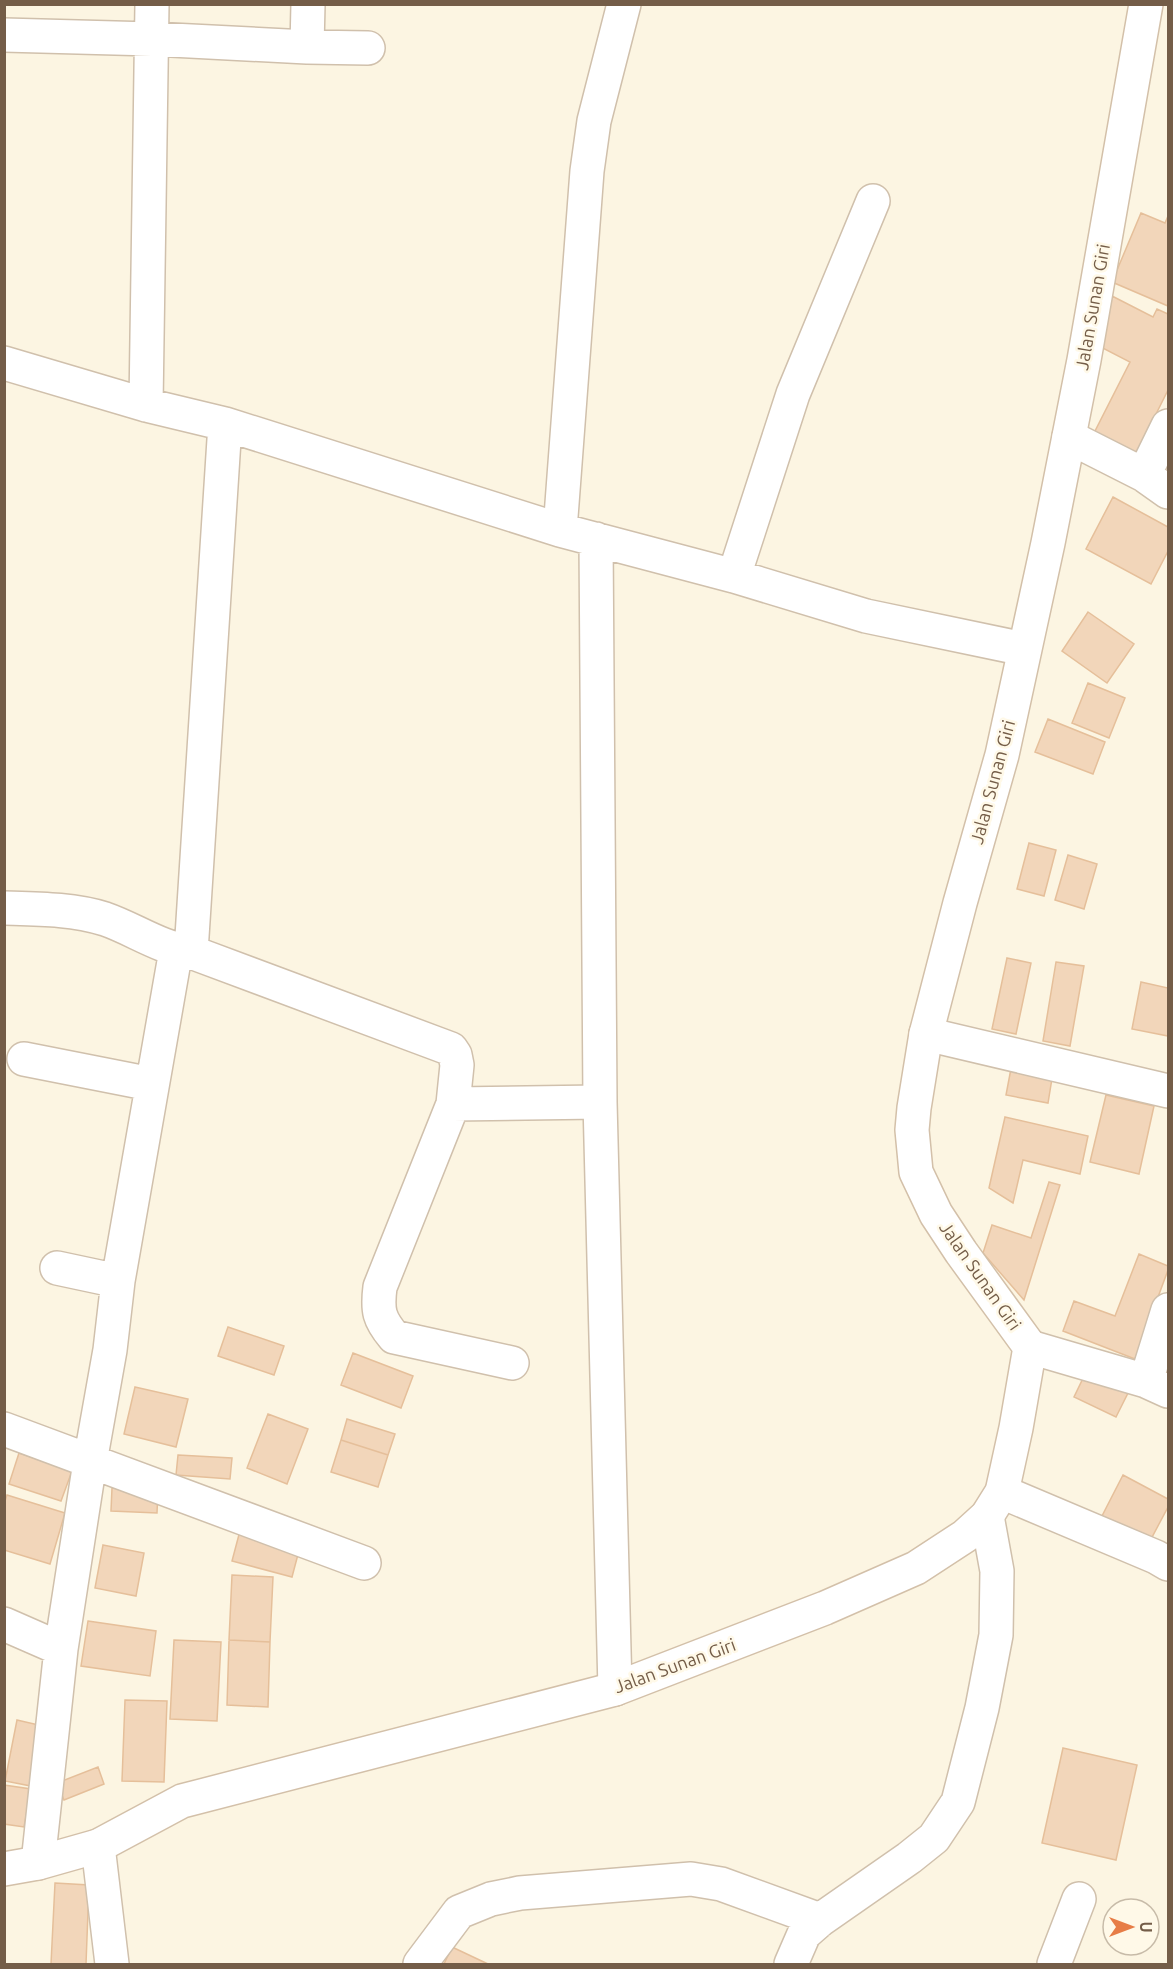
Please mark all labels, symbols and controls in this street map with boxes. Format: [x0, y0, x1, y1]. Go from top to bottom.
street label: Jalan Sunan Giri [1071, 242, 1113, 371]
street label: Jalan Sunan Giri [966, 717, 1018, 846]
street label: Jalan Sunan Giri [936, 1217, 1026, 1333]
street label: Jalan Sunan Giri [611, 1634, 738, 1696]
north arrow [1101, 1897, 1161, 1957]
text: U [1137, 1921, 1155, 1933]

